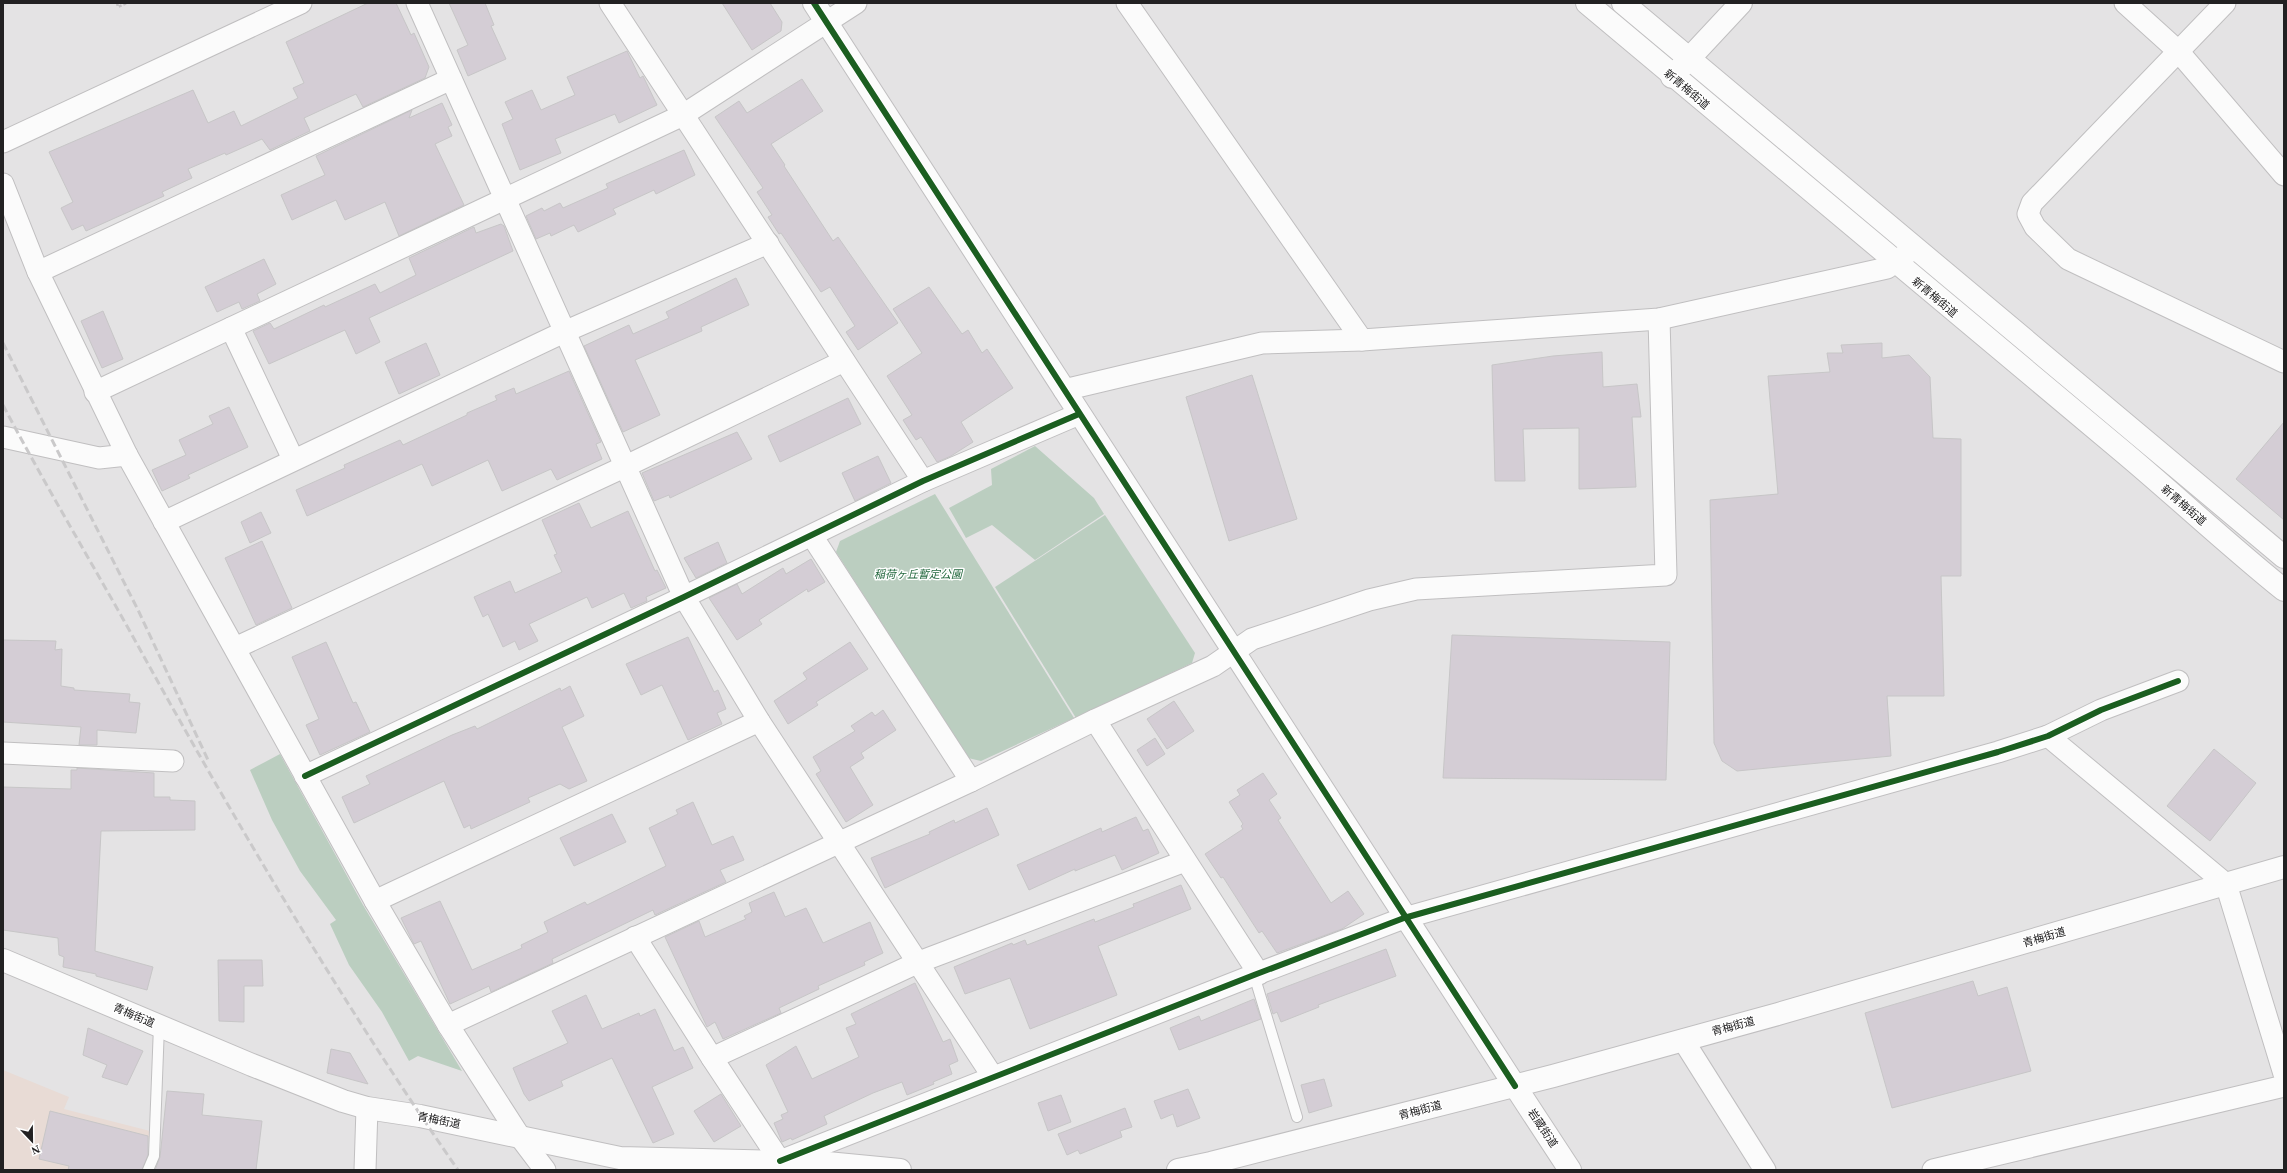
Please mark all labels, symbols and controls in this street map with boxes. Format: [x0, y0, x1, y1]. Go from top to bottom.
street label: 新青梅街道 [1662, 67, 1712, 111]
street label: 新青梅街道 [1910, 275, 1960, 319]
street label: 新青梅街道 [2159, 482, 2209, 528]
park label: 稲荷ヶ丘暫定公園 [874, 568, 964, 580]
street label: 青梅街道 [2021, 925, 2067, 949]
street label: 青梅街道 [111, 1001, 157, 1029]
street label: 青梅街道 [1710, 1015, 1756, 1037]
street label: 青梅街道 [1397, 1099, 1443, 1121]
street label: 岩蔵街道 [1526, 1106, 1560, 1150]
street label: 青梅街道 [416, 1110, 462, 1130]
north arrow [12, 1121, 52, 1161]
text: N [30, 1143, 42, 1157]

